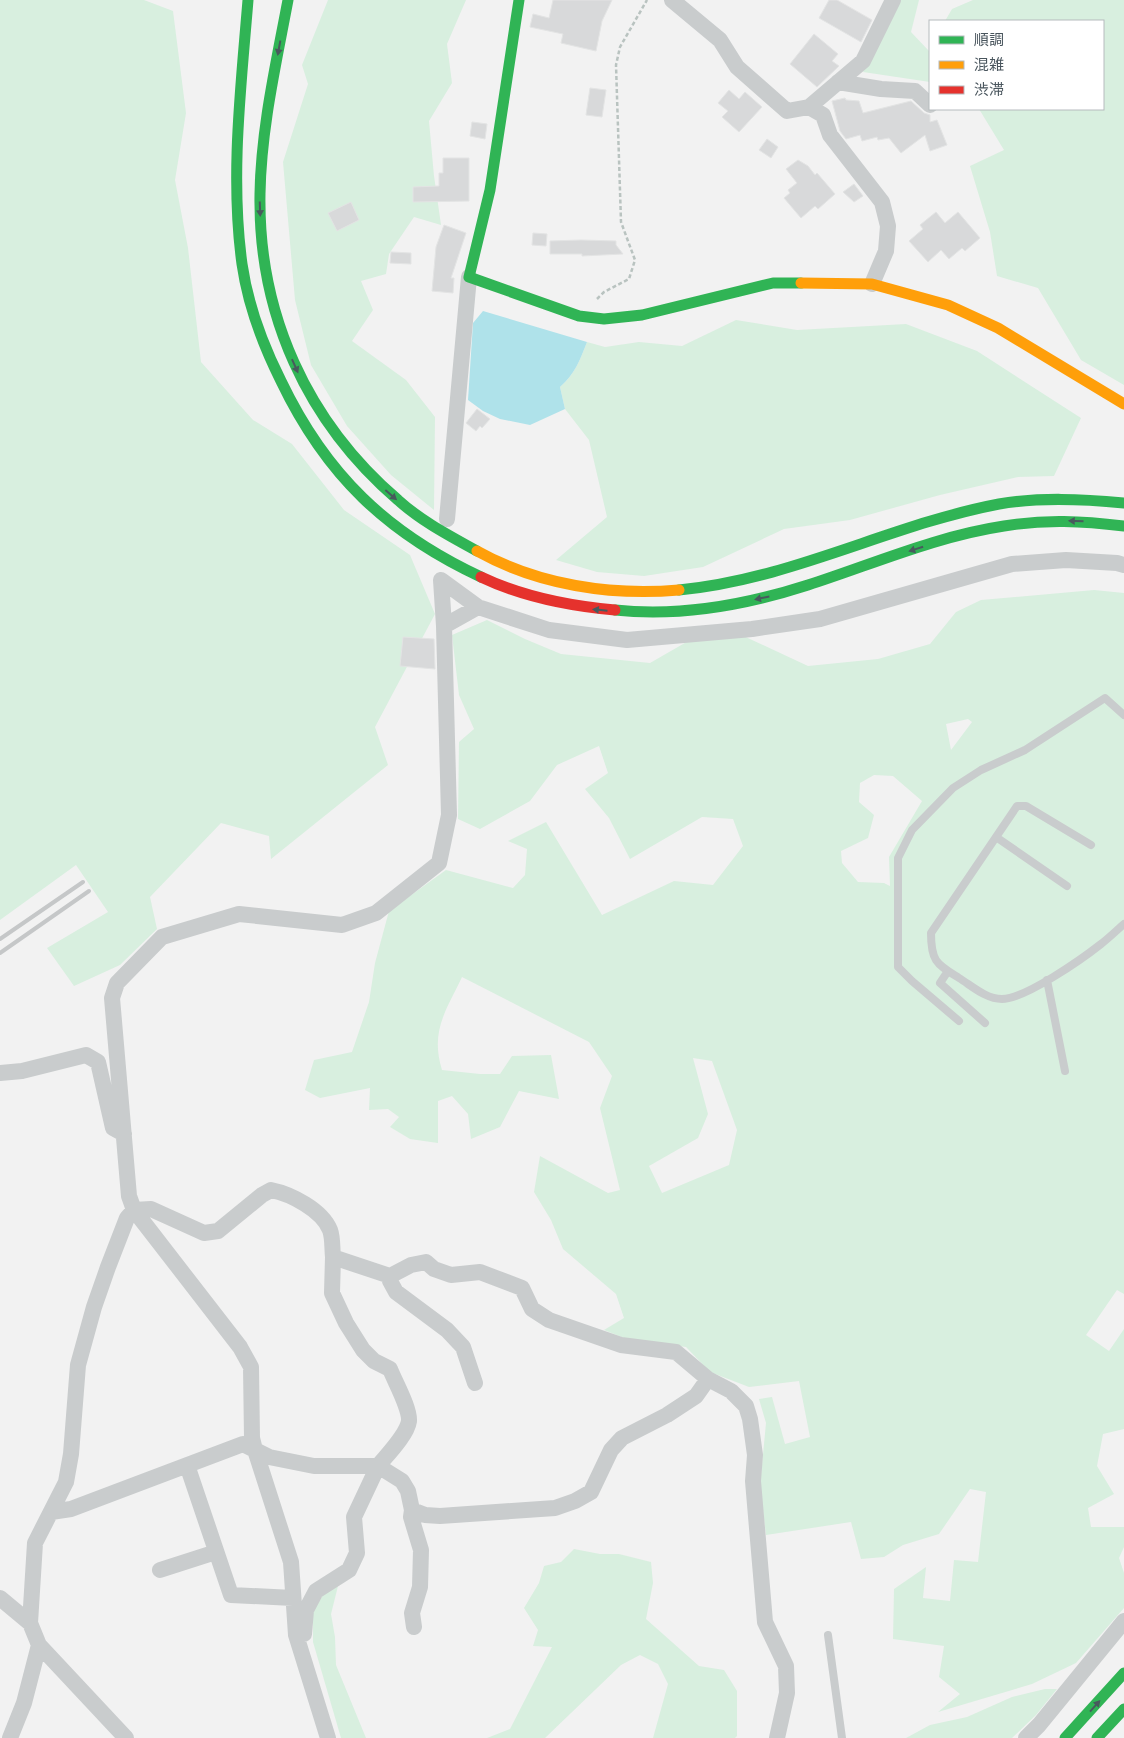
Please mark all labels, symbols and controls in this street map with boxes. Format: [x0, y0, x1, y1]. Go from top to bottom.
legend [929, 20, 1104, 110]
text: 順調 [974, 31, 1004, 49]
one-way arrow [274, 40, 282, 56]
text: 混雑 [974, 56, 1004, 74]
text: 渋滞 [974, 81, 1004, 99]
one-way arrow [256, 201, 264, 217]
one-way arrow [291, 359, 299, 373]
one-way arrow [385, 489, 397, 501]
one-way arrow [1067, 517, 1083, 525]
one-way arrow [909, 546, 924, 553]
one-way arrow [754, 594, 769, 602]
one-way arrow [592, 606, 608, 614]
one-way arrow [1089, 1701, 1101, 1713]

